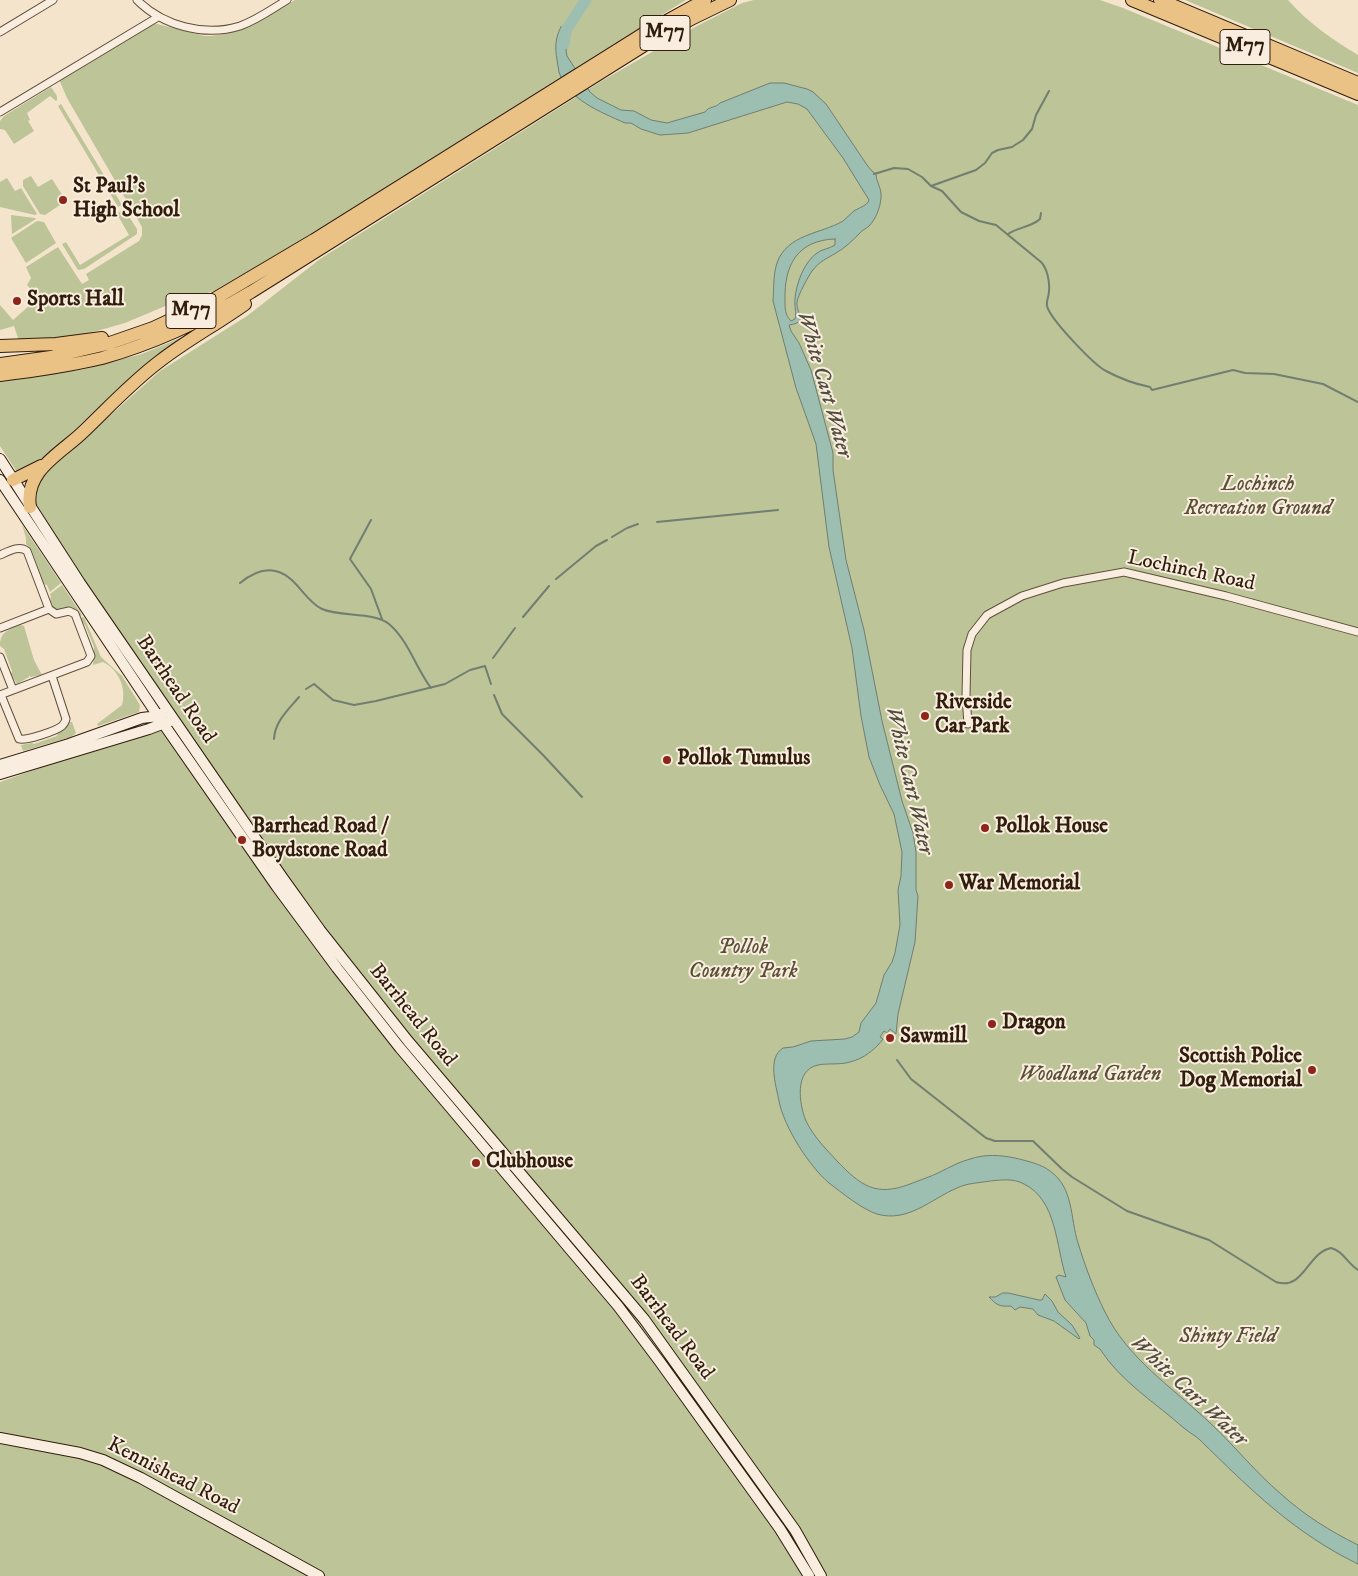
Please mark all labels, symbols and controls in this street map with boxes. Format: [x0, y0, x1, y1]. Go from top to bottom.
road number: M77 [640, 15, 690, 50]
road number: M77 [1220, 30, 1270, 64]
place label: St Paul's High School [73, 175, 179, 225]
marker: St Paul's High School [57, 194, 69, 206]
place label: Sports Hall [27, 288, 124, 314]
road number: M77 [166, 294, 216, 328]
marker: Sports Hall [11, 295, 23, 307]
water label: White Cart Water [790, 309, 856, 461]
park label: Lochinch Recreation Ground [1184, 473, 1332, 523]
street label: Lochinch Road [1125, 546, 1257, 598]
street label: Barrhead Road [130, 631, 220, 749]
place label: Riverside Car Park [935, 691, 1012, 741]
water label: White Cart Water [878, 705, 938, 857]
marker: Riverside Car Park [919, 710, 931, 722]
place label: Pollok Tumulus [677, 747, 810, 773]
marker: Pollok Tumulus [661, 754, 673, 766]
place label: Barrhead Road / Boydstone Road [252, 815, 387, 865]
place label: Pollok House [995, 815, 1108, 841]
marker: Pollok House [979, 822, 991, 834]
marker: Barrhead Road / Boydstone Road [236, 834, 248, 846]
place label: War Memorial [959, 872, 1080, 898]
marker: War Memorial [943, 879, 955, 891]
park label: Pollok Country Park [688, 936, 798, 986]
street label: Barrhead Road [363, 960, 461, 1072]
place label: Dragon [1002, 1011, 1066, 1037]
marker: Dragon [986, 1018, 998, 1030]
place label: Sawmill [900, 1025, 967, 1051]
marker: Sawmill [884, 1032, 896, 1044]
place label: Scottish Police Dog Memorial [1179, 1045, 1302, 1095]
park label: Woodland Garden [1019, 1063, 1161, 1089]
marker: Scottish Police Dog Memorial [1306, 1064, 1318, 1076]
place label: Clubhouse [486, 1150, 573, 1176]
marker: Clubhouse [470, 1157, 482, 1169]
street label: Barrhead Road [623, 1271, 719, 1385]
park label: Shinty Field [1179, 1325, 1277, 1351]
water label: White Cart Water [1124, 1331, 1252, 1453]
street label: Kennishead Road [103, 1433, 243, 1521]

